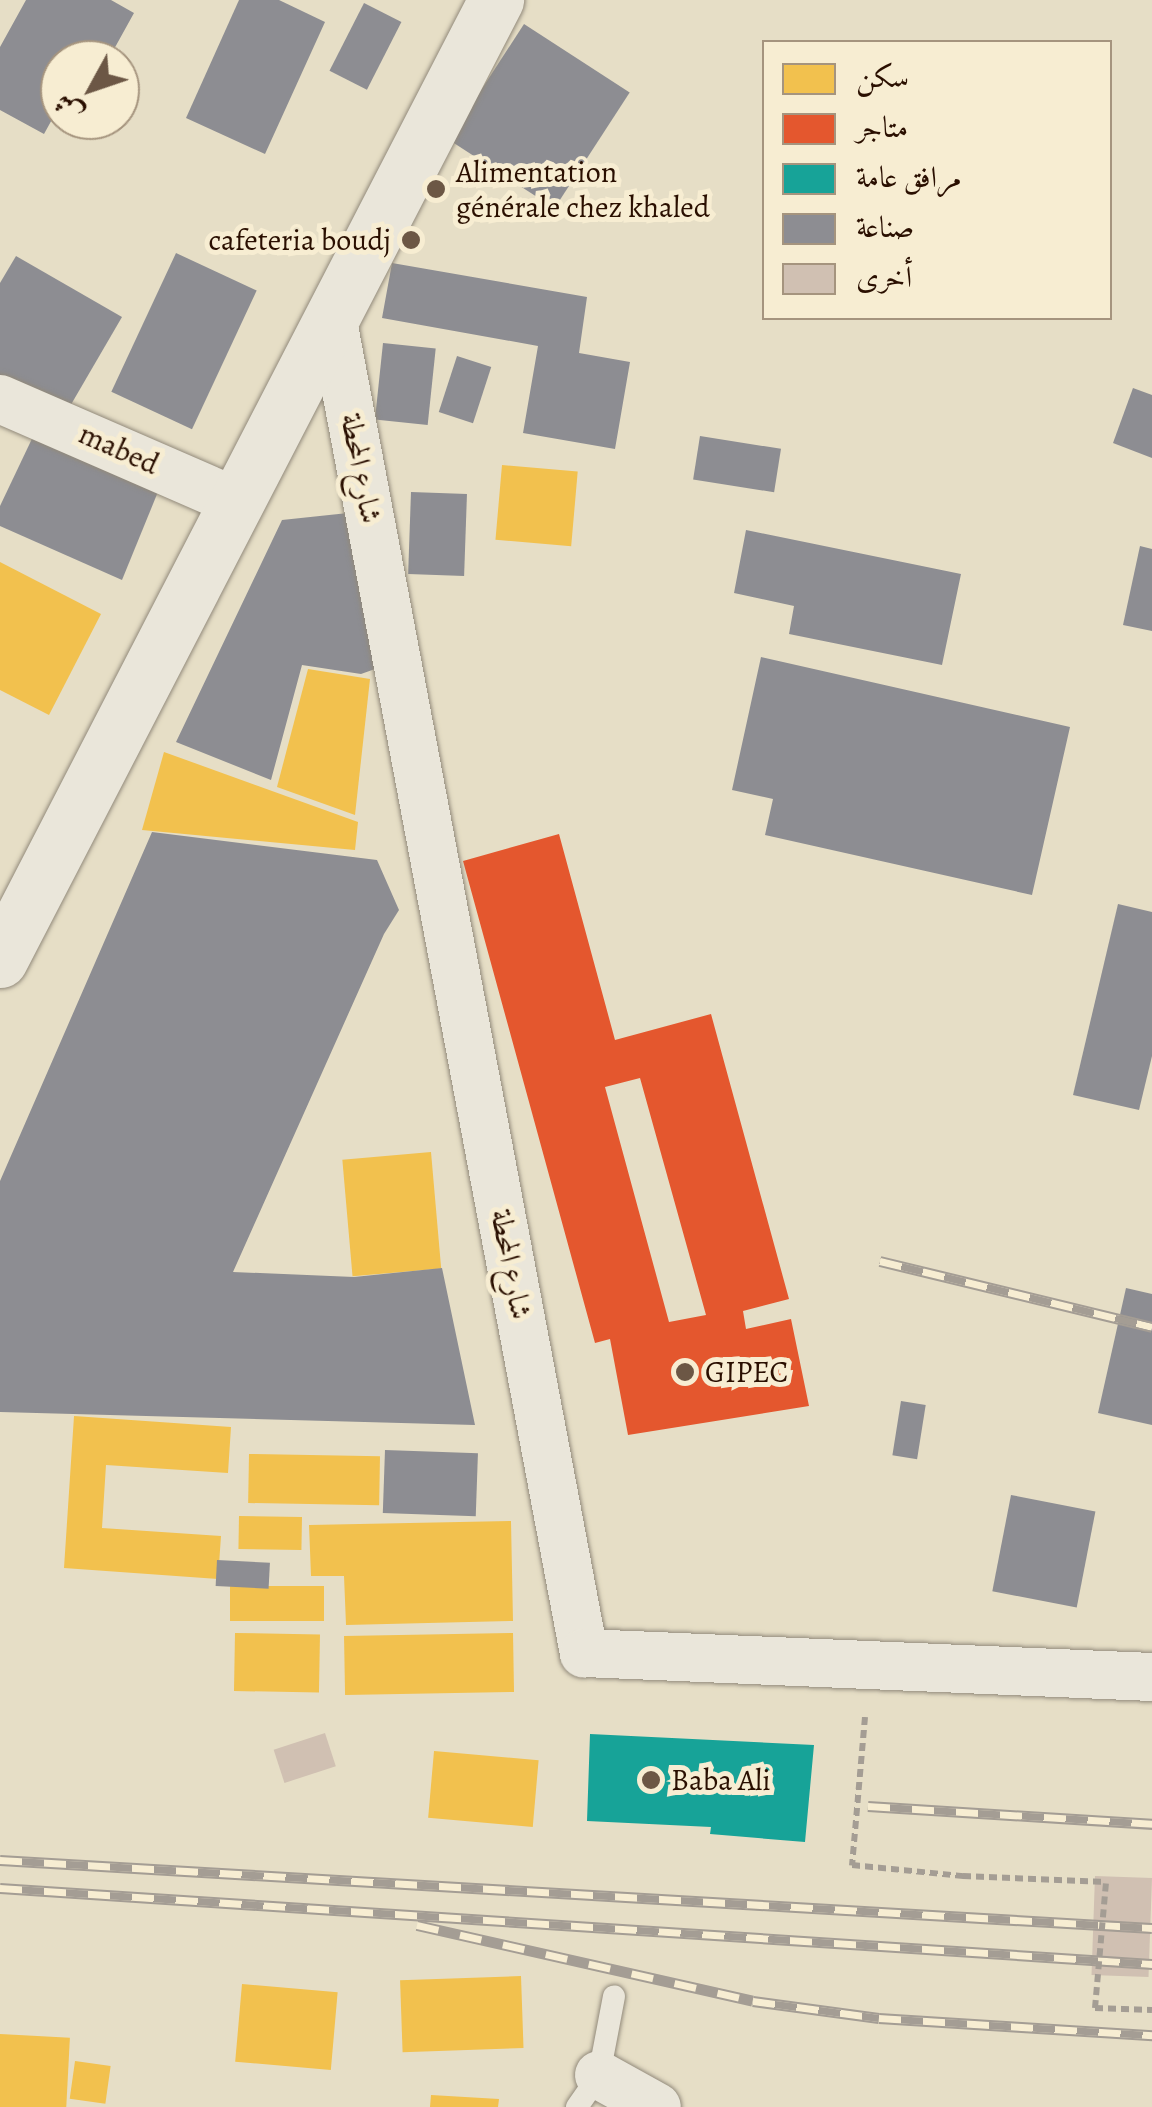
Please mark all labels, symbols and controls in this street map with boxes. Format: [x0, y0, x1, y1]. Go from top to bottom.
north arrow [40, 40, 140, 140]
legend [762, 40, 1112, 320]
text: سكن [856, 57, 909, 97]
text: ش [45, 85, 92, 131]
text: متاجر [856, 107, 908, 147]
place label: Alimentation générale chez khaled [456, 154, 710, 224]
text: مرافق عامة [856, 157, 962, 197]
marker: Alimentation générale chez khaled [425, 178, 447, 200]
text: صناعة [856, 207, 914, 247]
place label: cafeteria boudj [209, 222, 391, 258]
marker: cafeteria boudj [400, 229, 422, 251]
text: أخرى [856, 257, 912, 297]
street label: شارع المحطة [333, 410, 389, 526]
street label: mabed [73, 416, 165, 482]
street label: شارع المحطة [483, 1206, 539, 1322]
place label: GIPEC [705, 1354, 788, 1390]
marker: GIPEC [674, 1361, 696, 1383]
place label: Baba Ali [671, 1762, 771, 1798]
marker: Baba Ali [640, 1769, 662, 1791]

